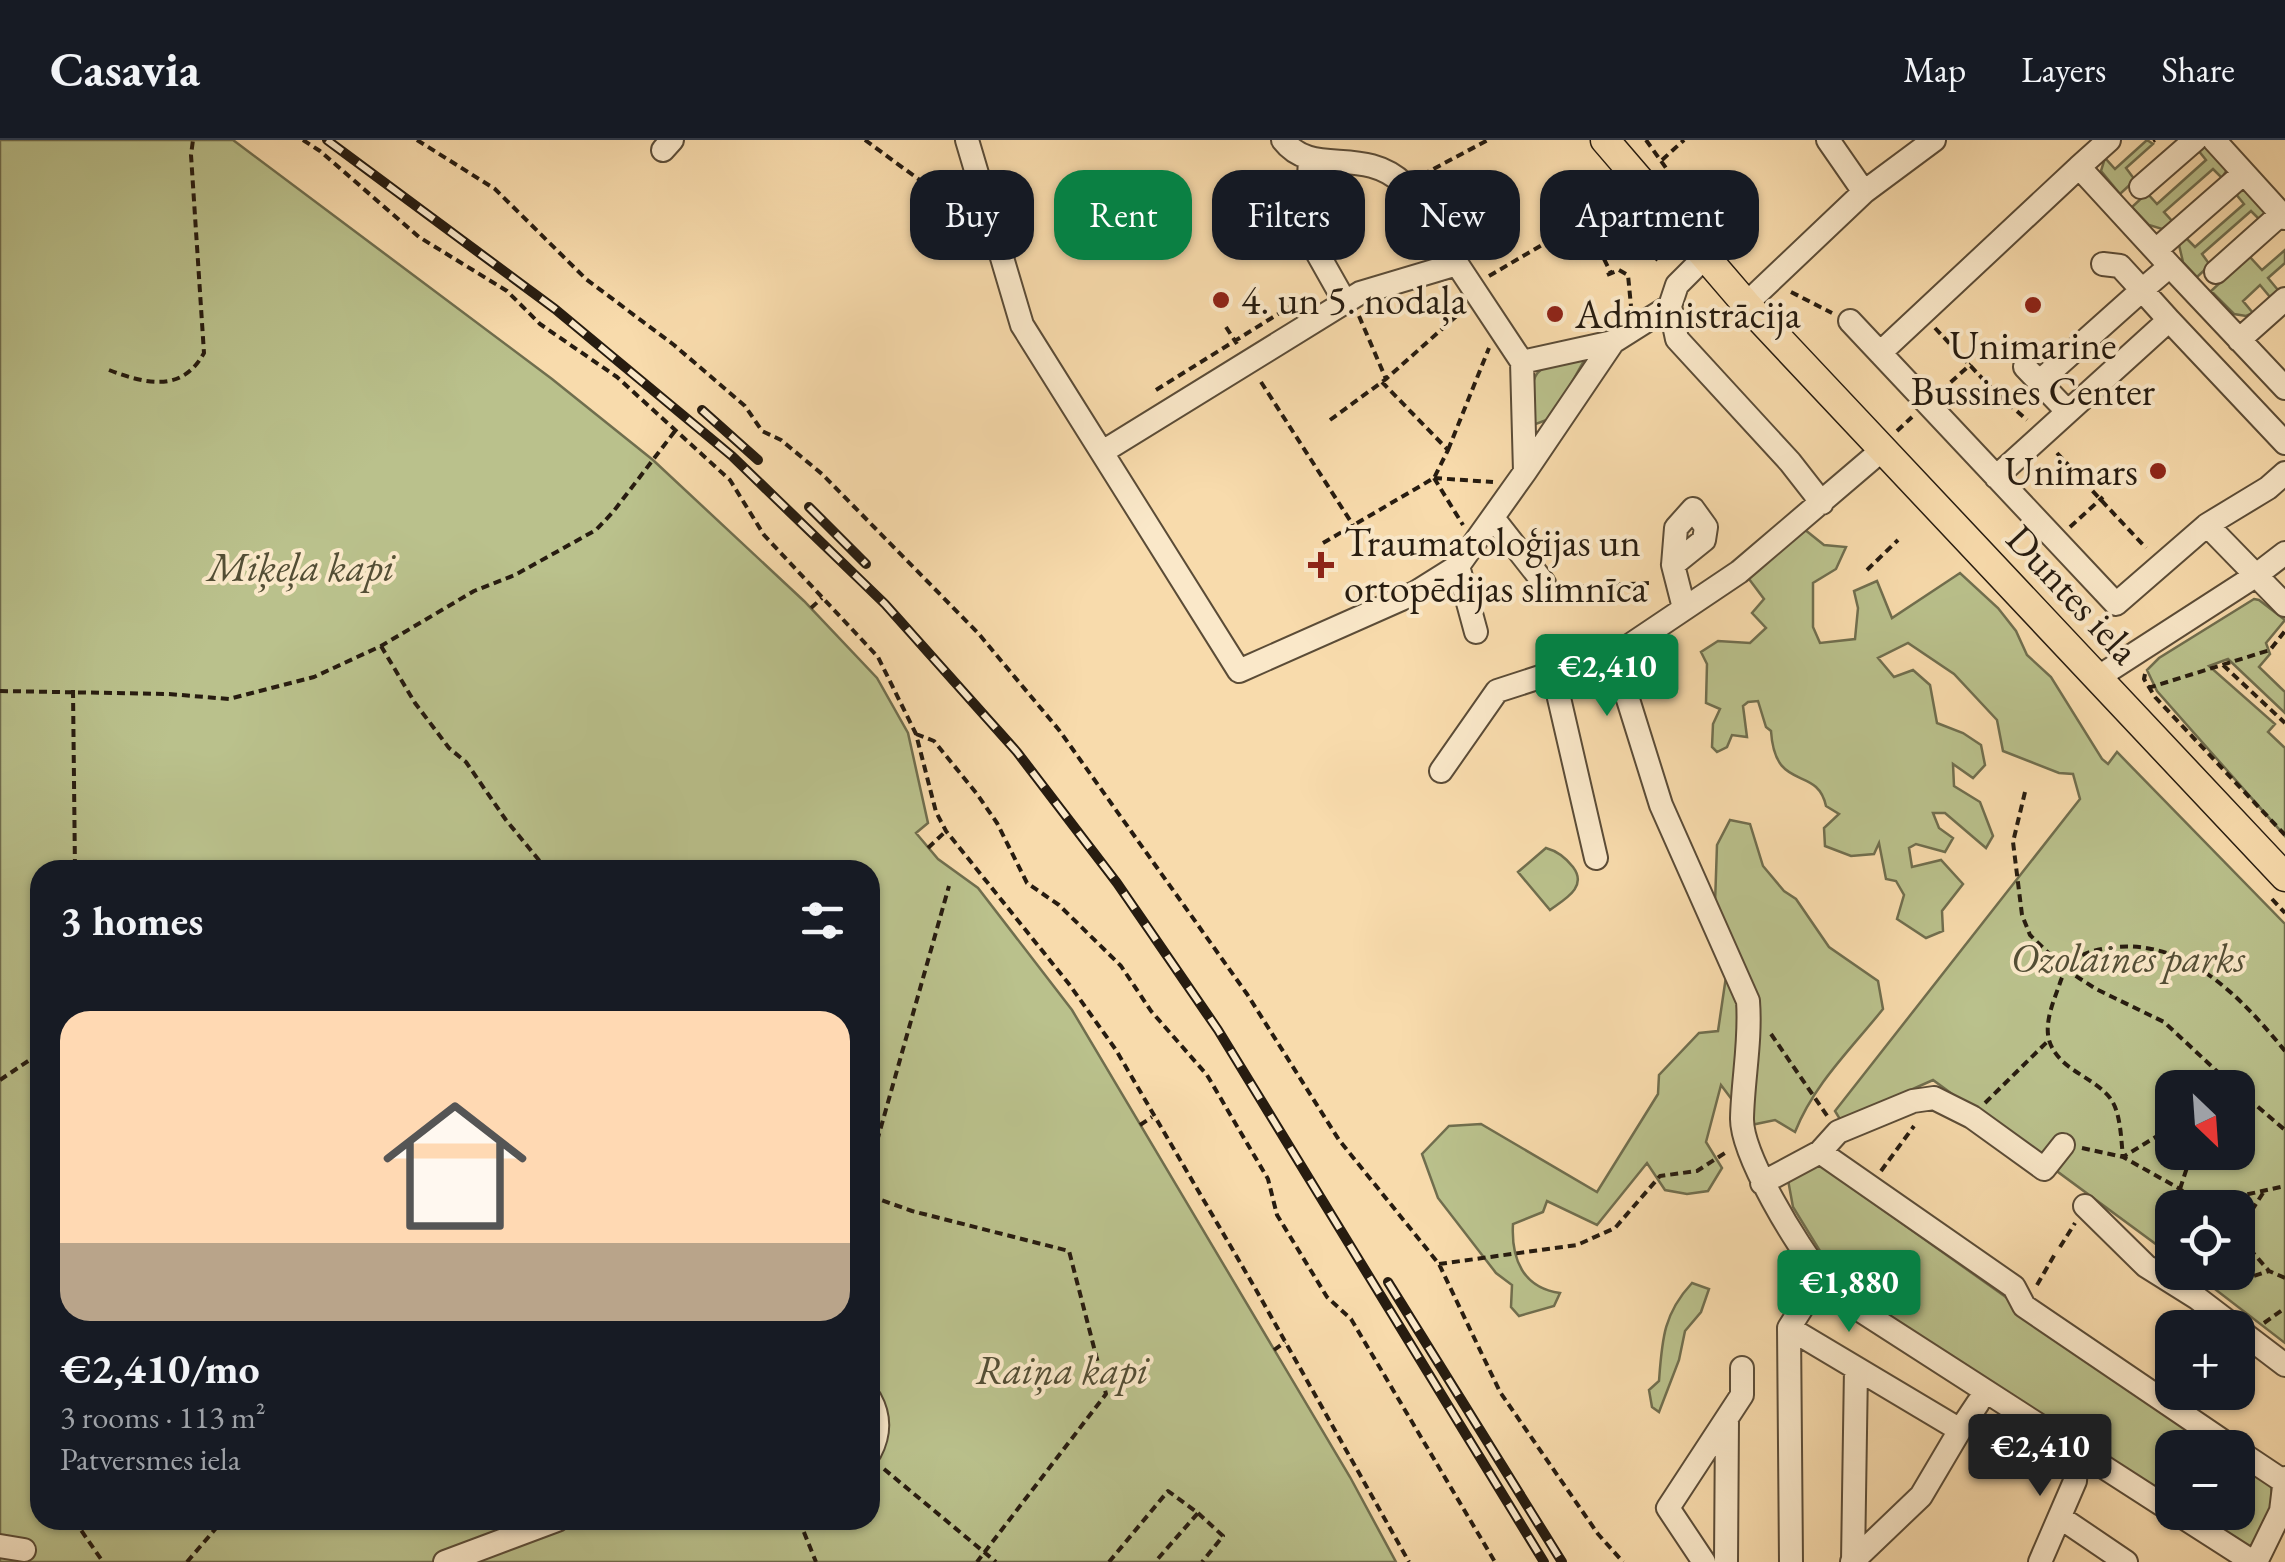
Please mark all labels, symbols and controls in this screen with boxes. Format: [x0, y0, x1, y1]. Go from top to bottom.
text: Casavia [50, 38, 200, 100]
text: Map [1903, 47, 1966, 92]
text: Layers [2021, 47, 2106, 92]
text: Share [2161, 47, 2235, 92]
chip: Buy [910, 170, 1034, 260]
chip: Rent [1054, 170, 1192, 260]
chip: Filters [1212, 170, 1365, 260]
chip: New [1385, 170, 1520, 260]
chip: Apartment [1540, 170, 1759, 260]
place label: 4. un 5. nodaļa [1241, 274, 1467, 326]
place label: Administrācija [1574, 288, 1801, 340]
marker: 4. un 5. nodaļa [1210, 289, 1232, 311]
marker: Unimarine Bussines Center [2022, 294, 2044, 316]
marker: Administrācija [1544, 303, 1566, 325]
place label: Unimarine Bussines Center [1911, 319, 2156, 417]
place label: Unimars [2004, 445, 2138, 497]
marker: Unimars [2147, 460, 2169, 482]
street label: Duntes iela [1995, 513, 2151, 675]
place label: Traumatoloģijas un ortopēdijas slimnīca [1344, 516, 1647, 614]
park label: Miķeļa kapi [205, 541, 396, 593]
marker: Traumatoloģijas un ortopēdijas slimnīca [1308, 552, 1334, 578]
pin: €2,410 [1526, 634, 1688, 719]
text: €2,410 [1557, 645, 1657, 687]
text: 3 homes [60, 893, 203, 948]
icon: filters [795, 893, 850, 948]
park label: Ozolaines parks [2011, 932, 2246, 984]
north arrow [2155, 1070, 2255, 1170]
map controls [2155, 1070, 2255, 1530]
icon: home [365, 1076, 545, 1256]
button: locate [2155, 1190, 2255, 1290]
pin: €1,880 [1768, 1250, 1930, 1335]
text: €1,880 [1799, 1261, 1899, 1303]
button: + [2155, 1310, 2255, 1410]
text: €2,410/mo [60, 1341, 260, 1396]
park label: Raiņa kapi [976, 1344, 1150, 1396]
text: 3 rooms · 113 m² [60, 1396, 266, 1438]
pin: €2,410 [1959, 1414, 2121, 1499]
text: €2,410 [1990, 1425, 2090, 1467]
button: − [2155, 1430, 2255, 1530]
text: Patversmes iela [60, 1438, 240, 1480]

